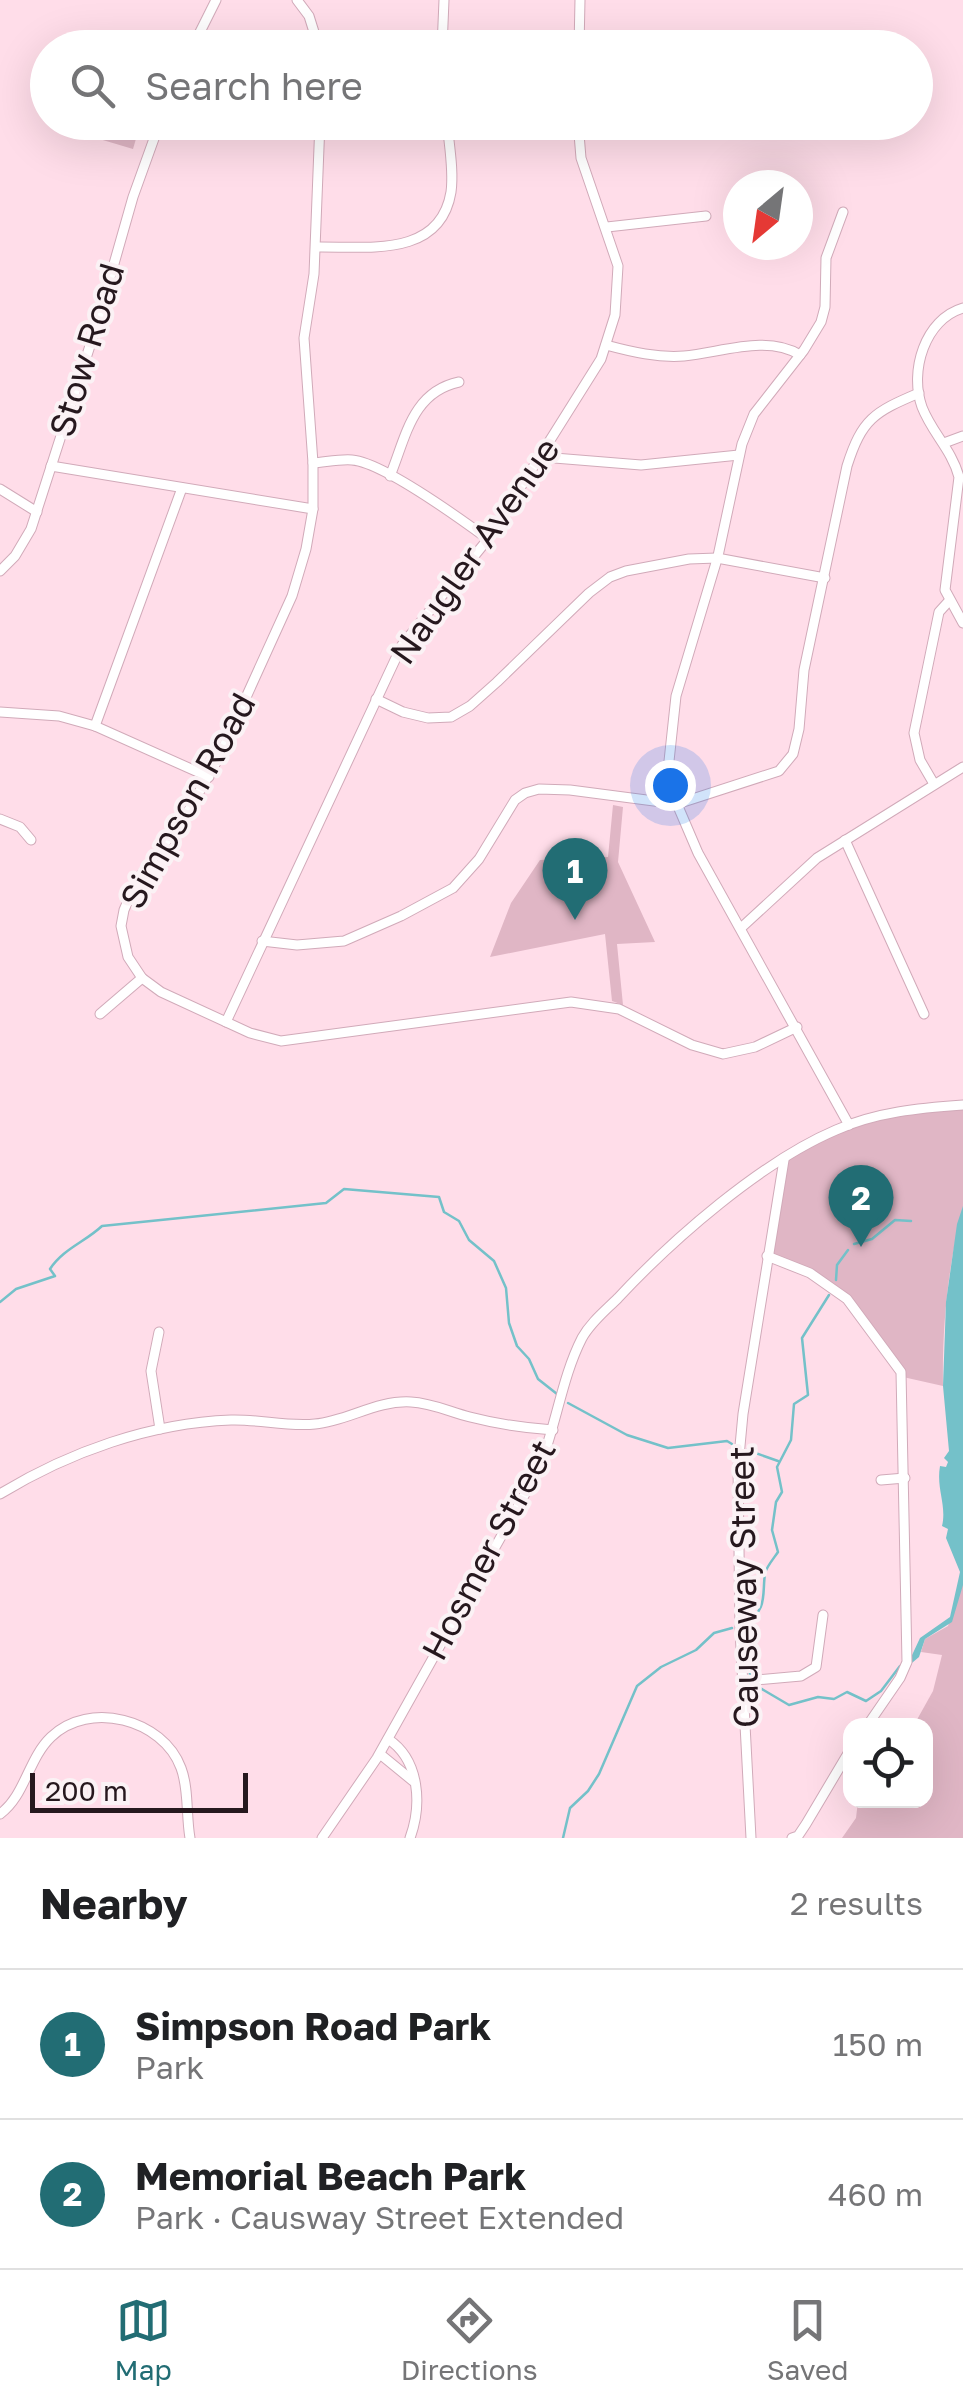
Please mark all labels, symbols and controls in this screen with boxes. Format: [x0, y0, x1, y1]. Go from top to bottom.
search box [30, 30, 933, 140]
icon: search [65, 58, 120, 113]
text: Search here [145, 63, 363, 108]
north arrow [723, 170, 813, 260]
street label: Stow Road [40, 258, 132, 442]
street label: Naugler Avenue [381, 429, 568, 671]
street label: Simpson Road [111, 685, 264, 916]
your location [645, 760, 696, 811]
pin: 1 [542, 838, 608, 920]
pin: 2 [828, 1164, 894, 1247]
street label: Hosmer Street [412, 1432, 564, 1667]
street label: Causeway Street [720, 1446, 766, 1728]
map controls [843, 1718, 933, 1808]
button: locate [843, 1718, 933, 1808]
scale bar [30, 1768, 248, 1812]
text: 200 m [45, 1774, 128, 1807]
text: Nearby [40, 1878, 188, 1928]
text: 2 results [790, 1884, 923, 1922]
text: Simpson Road Park [135, 2003, 491, 2048]
text: 1 [64, 2025, 81, 2063]
text: 150 m [833, 2025, 923, 2063]
text: Park [135, 2048, 204, 2086]
text: Memorial Beach Park [135, 2153, 526, 2198]
text: 2 [63, 2175, 82, 2213]
text: 460 m [828, 2175, 923, 2213]
text: Park · Causway Street Extended [135, 2198, 624, 2236]
tab: Map [115, 2293, 172, 2386]
tab: Directions [401, 2293, 538, 2386]
tab: Saved [767, 2293, 848, 2386]

